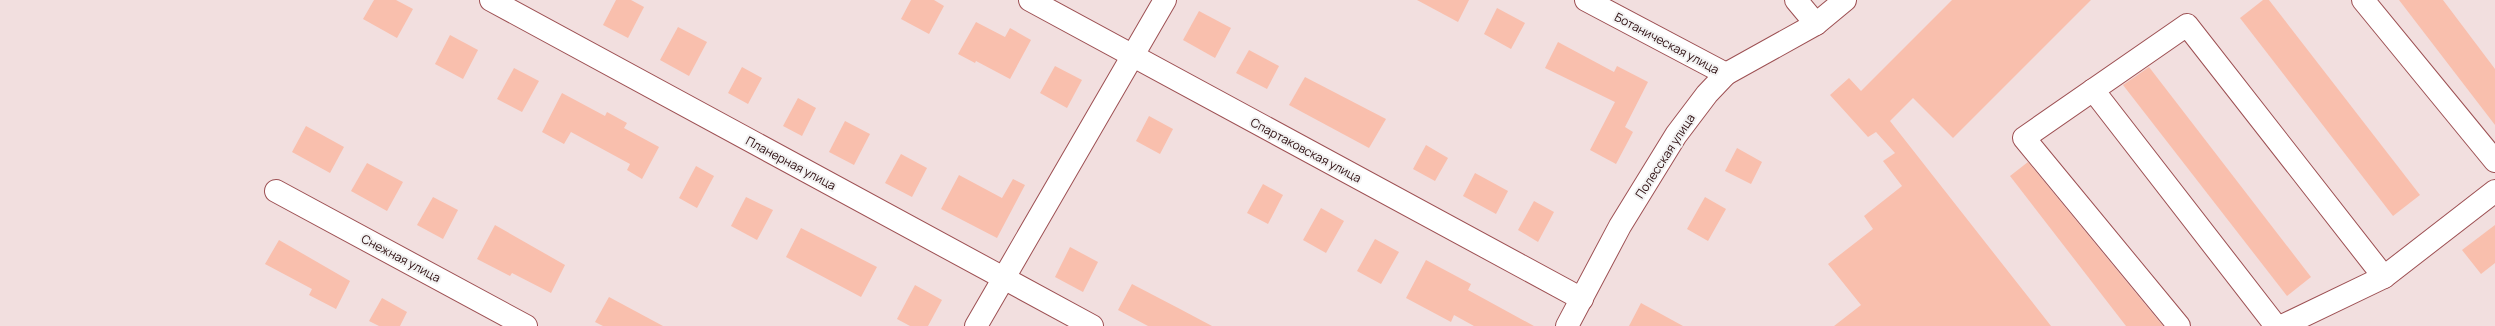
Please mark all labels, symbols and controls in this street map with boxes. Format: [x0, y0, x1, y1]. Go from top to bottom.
street label: Ботаническая улица [1612, 8, 1722, 78]
street label: Полесская улица [1631, 110, 1699, 202]
street label: Спартаковская улица [1248, 114, 1364, 186]
street label: Планерная улица [743, 132, 839, 194]
street label: Снежная улица [358, 230, 444, 286]

